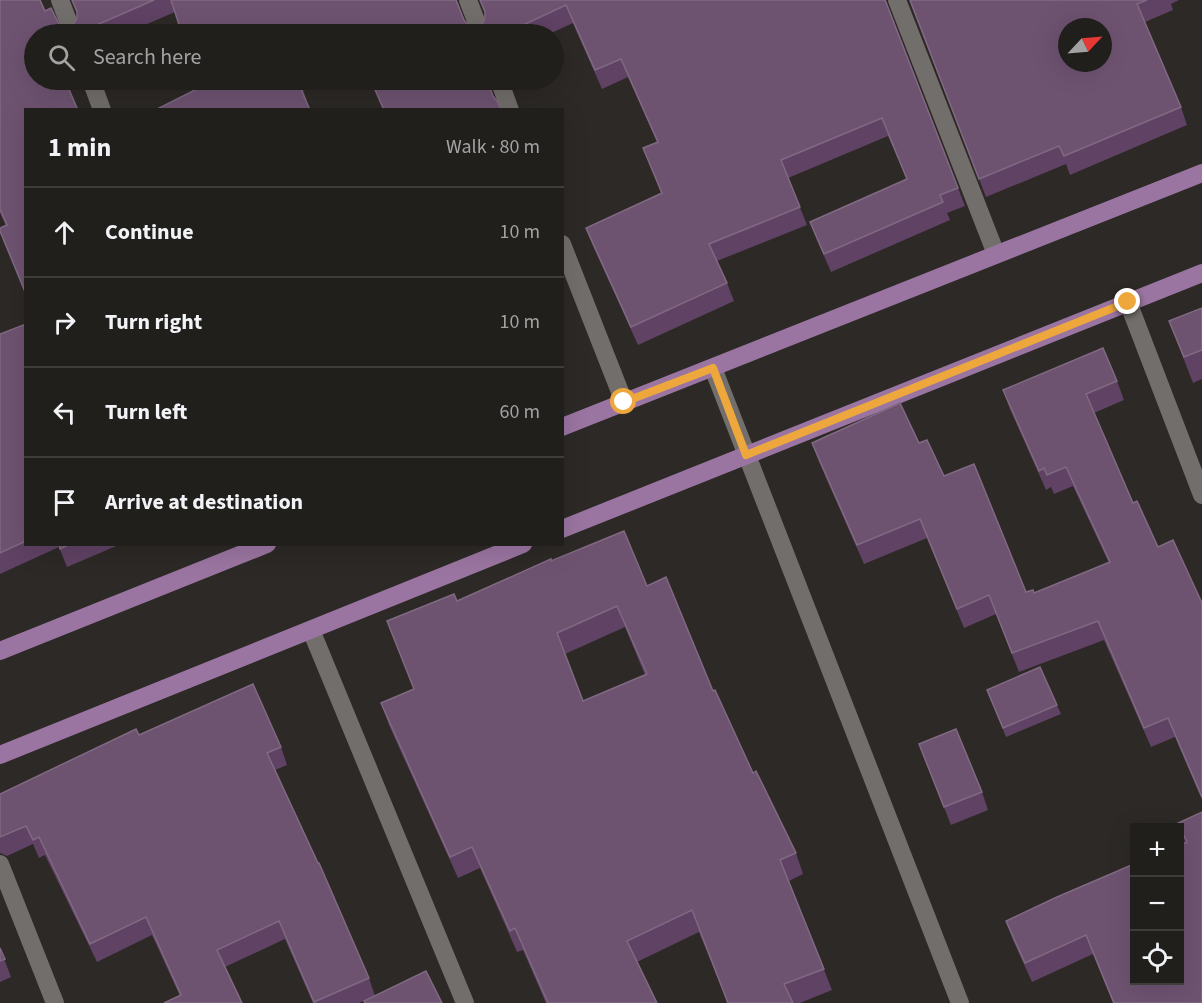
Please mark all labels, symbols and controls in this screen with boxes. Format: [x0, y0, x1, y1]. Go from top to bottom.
north arrow [1058, 18, 1112, 72]
search box [24, 24, 564, 90]
icon: search [45, 41, 78, 74]
text: Search here [93, 41, 201, 73]
text: 1 min [48, 129, 111, 166]
text: Walk · 80 m [446, 133, 540, 161]
icon: ahead [48, 216, 81, 249]
text: Continue [105, 216, 194, 248]
text: 10 m [500, 218, 540, 246]
route end [1114, 288, 1140, 314]
icon: right [48, 306, 81, 339]
text: Turn right [105, 306, 202, 338]
text: 10 m [500, 308, 540, 336]
route start [610, 388, 636, 414]
icon: left [48, 396, 81, 429]
text: Turn left [105, 396, 187, 428]
text: 60 m [500, 398, 540, 426]
icon: arrive [48, 486, 81, 519]
text: Arrive at destination [105, 486, 303, 518]
map controls [1130, 823, 1184, 985]
button: + [1130, 823, 1184, 877]
button: − [1130, 877, 1184, 931]
button: locate [1130, 931, 1184, 985]

